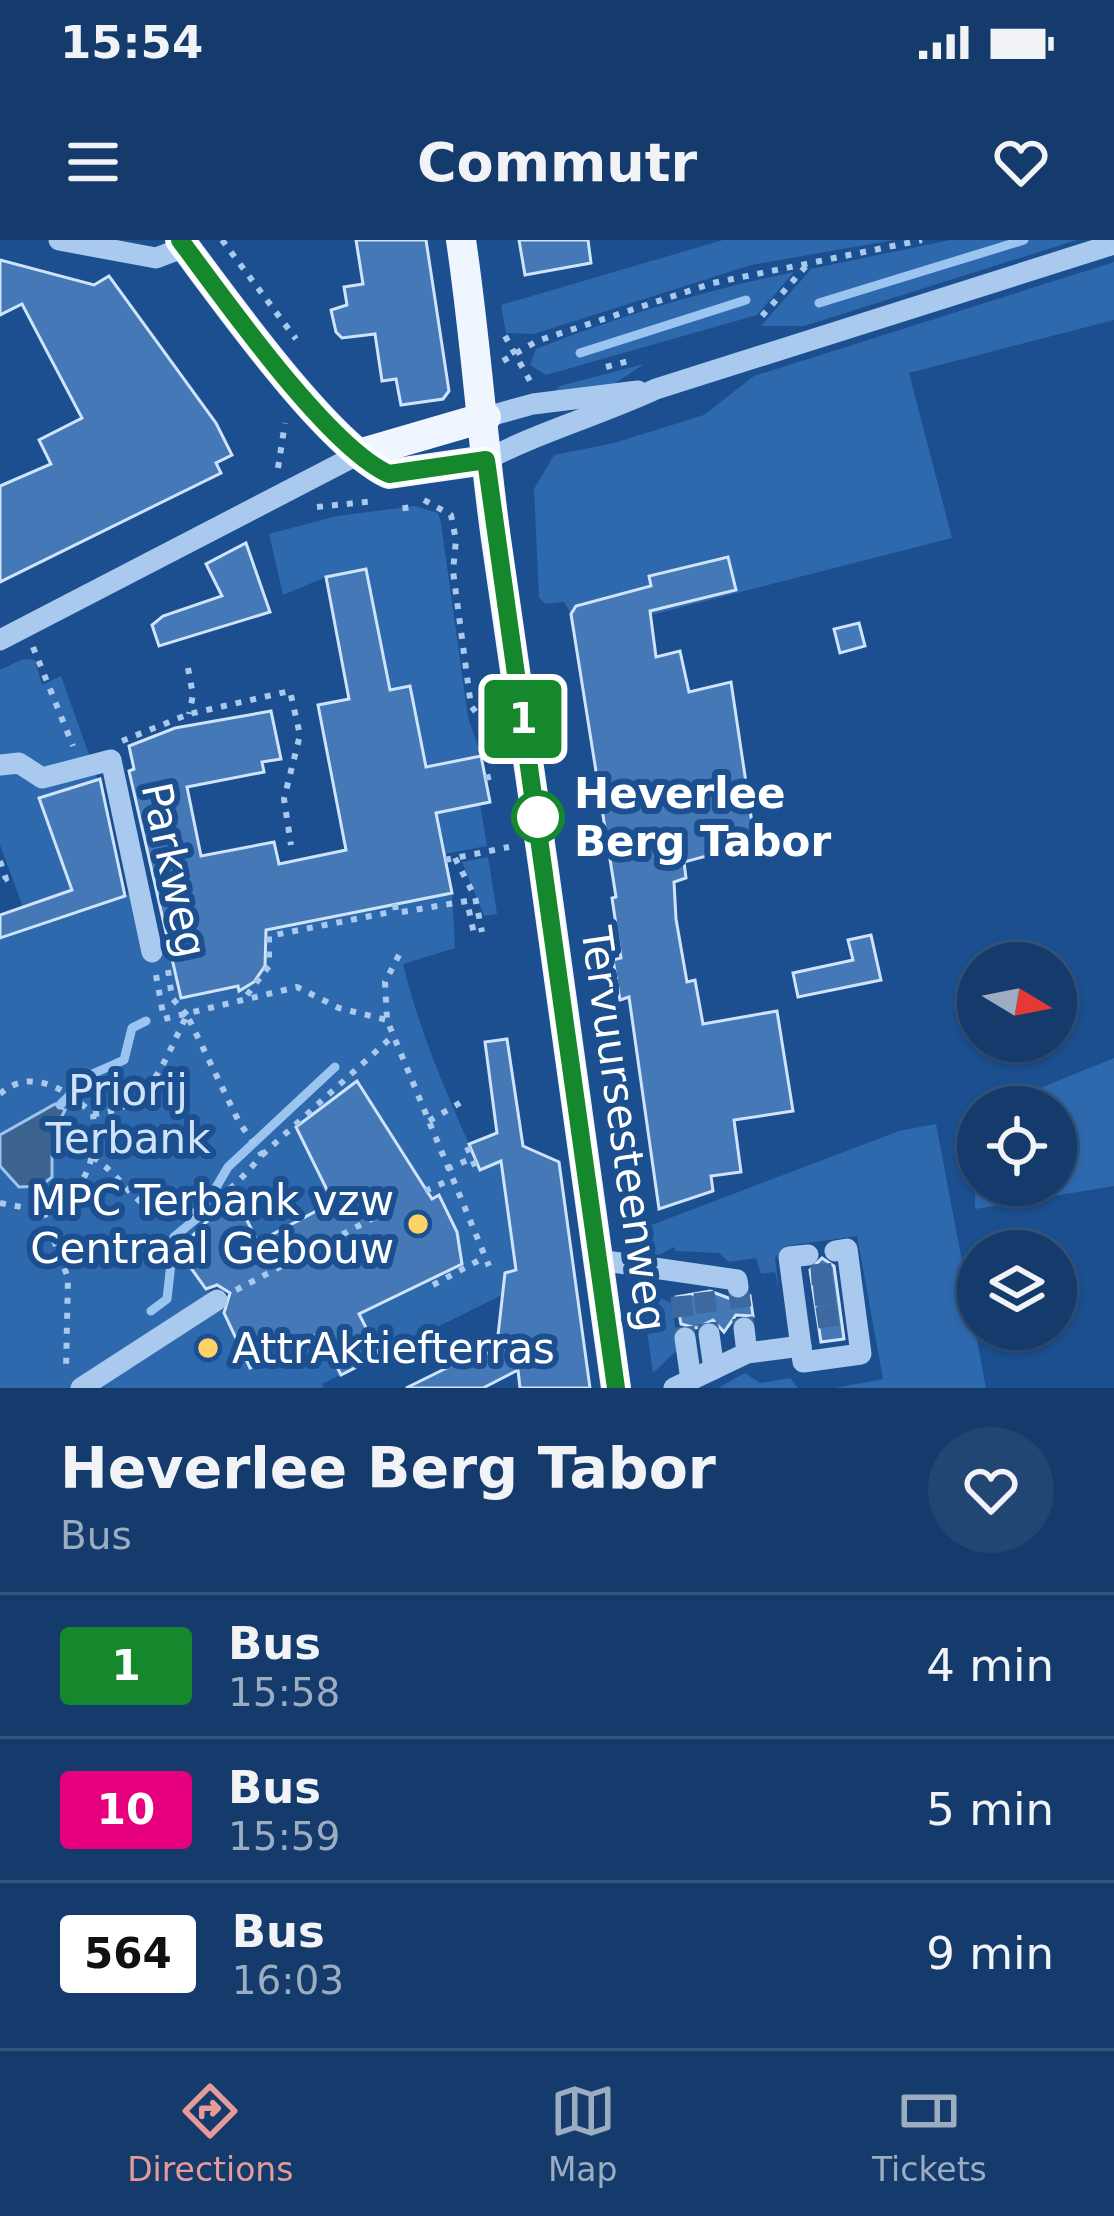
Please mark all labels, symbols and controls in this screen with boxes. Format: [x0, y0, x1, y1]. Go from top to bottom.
text: 15:54 [60, 16, 203, 69]
icon: menu [60, 129, 126, 195]
icon: heart [988, 129, 1054, 195]
text: Commutr [417, 131, 697, 194]
line badge: 1 [484, 680, 562, 758]
text: 1 [508, 694, 538, 743]
place label: Heverlee Berg Tabor [574, 769, 831, 866]
street label: Parkweg [132, 778, 216, 962]
marker: Heverlee Berg Tabor [513, 792, 563, 842]
street label: Tervuursesteenweg [571, 922, 677, 1335]
north arrow [957, 942, 1077, 1062]
map controls [957, 942, 1077, 1350]
park label: Priorij Terbank [45, 1066, 211, 1163]
button: locate [957, 1086, 1077, 1206]
place label: MPC Terbank vzw Centraal Gebouw [30, 1176, 394, 1273]
marker: MPC Terbank vzw Centraal Gebouw [405, 1211, 431, 1237]
button: layers [957, 1230, 1077, 1350]
place label: AttrAktiefterras [232, 1324, 555, 1373]
marker: AttrAktiefterras [195, 1335, 221, 1361]
button: heart [928, 1427, 1054, 1553]
text: Heverlee Berg Tabor [60, 1435, 716, 1501]
text: Bus [60, 1513, 132, 1558]
text: Bus [228, 1617, 321, 1670]
text: 4 min [926, 1639, 1054, 1692]
text: 1 [111, 1641, 141, 1690]
text: 15:58 [228, 1670, 340, 1715]
text: Bus [228, 1761, 321, 1814]
text: 5 min [926, 1783, 1054, 1836]
text: 10 [97, 1785, 155, 1834]
text: 15:59 [228, 1814, 340, 1859]
text: Bus [232, 1905, 325, 1958]
text: 9 min [926, 1927, 1054, 1980]
text: 564 [84, 1929, 172, 1978]
text: 16:03 [232, 1958, 344, 2003]
tab: Directions [127, 2078, 293, 2189]
tab: Map [548, 2078, 618, 2189]
tab: Tickets [872, 2078, 987, 2189]

